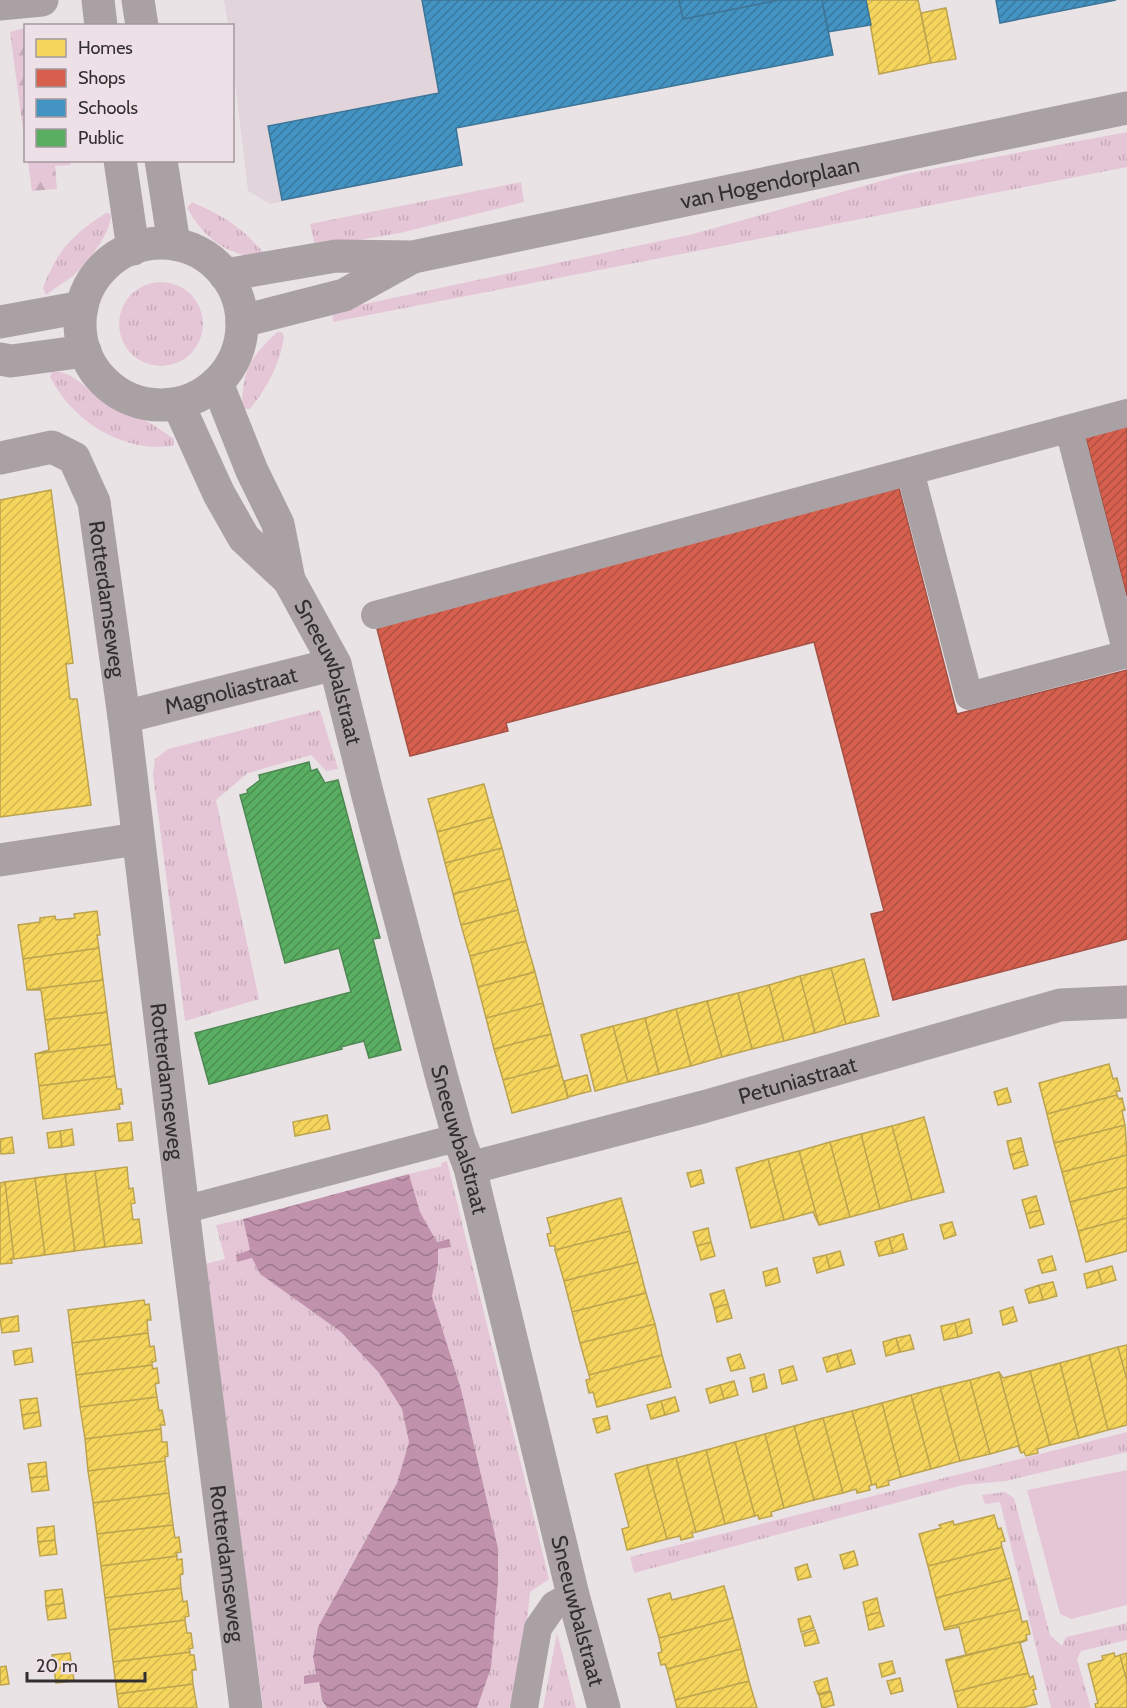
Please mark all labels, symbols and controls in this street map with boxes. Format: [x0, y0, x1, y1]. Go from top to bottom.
legend [24, 24, 234, 162]
text: Homes [78, 37, 133, 59]
text: Shops [78, 67, 126, 89]
text: Schools [78, 97, 138, 119]
text: Public [78, 127, 124, 149]
street label: van Hogendorplaan [678, 151, 862, 214]
street label: Rotterdamseweg [83, 519, 132, 680]
street label: Sneeuwbalstraat [289, 594, 368, 748]
street label: Magnoliastraat [162, 660, 300, 720]
street label: Rotterdamseweg [145, 1001, 191, 1162]
street label: Petuniastraat [735, 1050, 860, 1110]
street label: Sneeuwbalstraat [425, 1062, 494, 1217]
street label: Rotterdamseweg [204, 1483, 251, 1645]
street label: Sneeuwbalstraat [546, 1532, 611, 1689]
scale bar [27, 1645, 146, 1683]
text: 20 m [36, 1655, 78, 1677]

